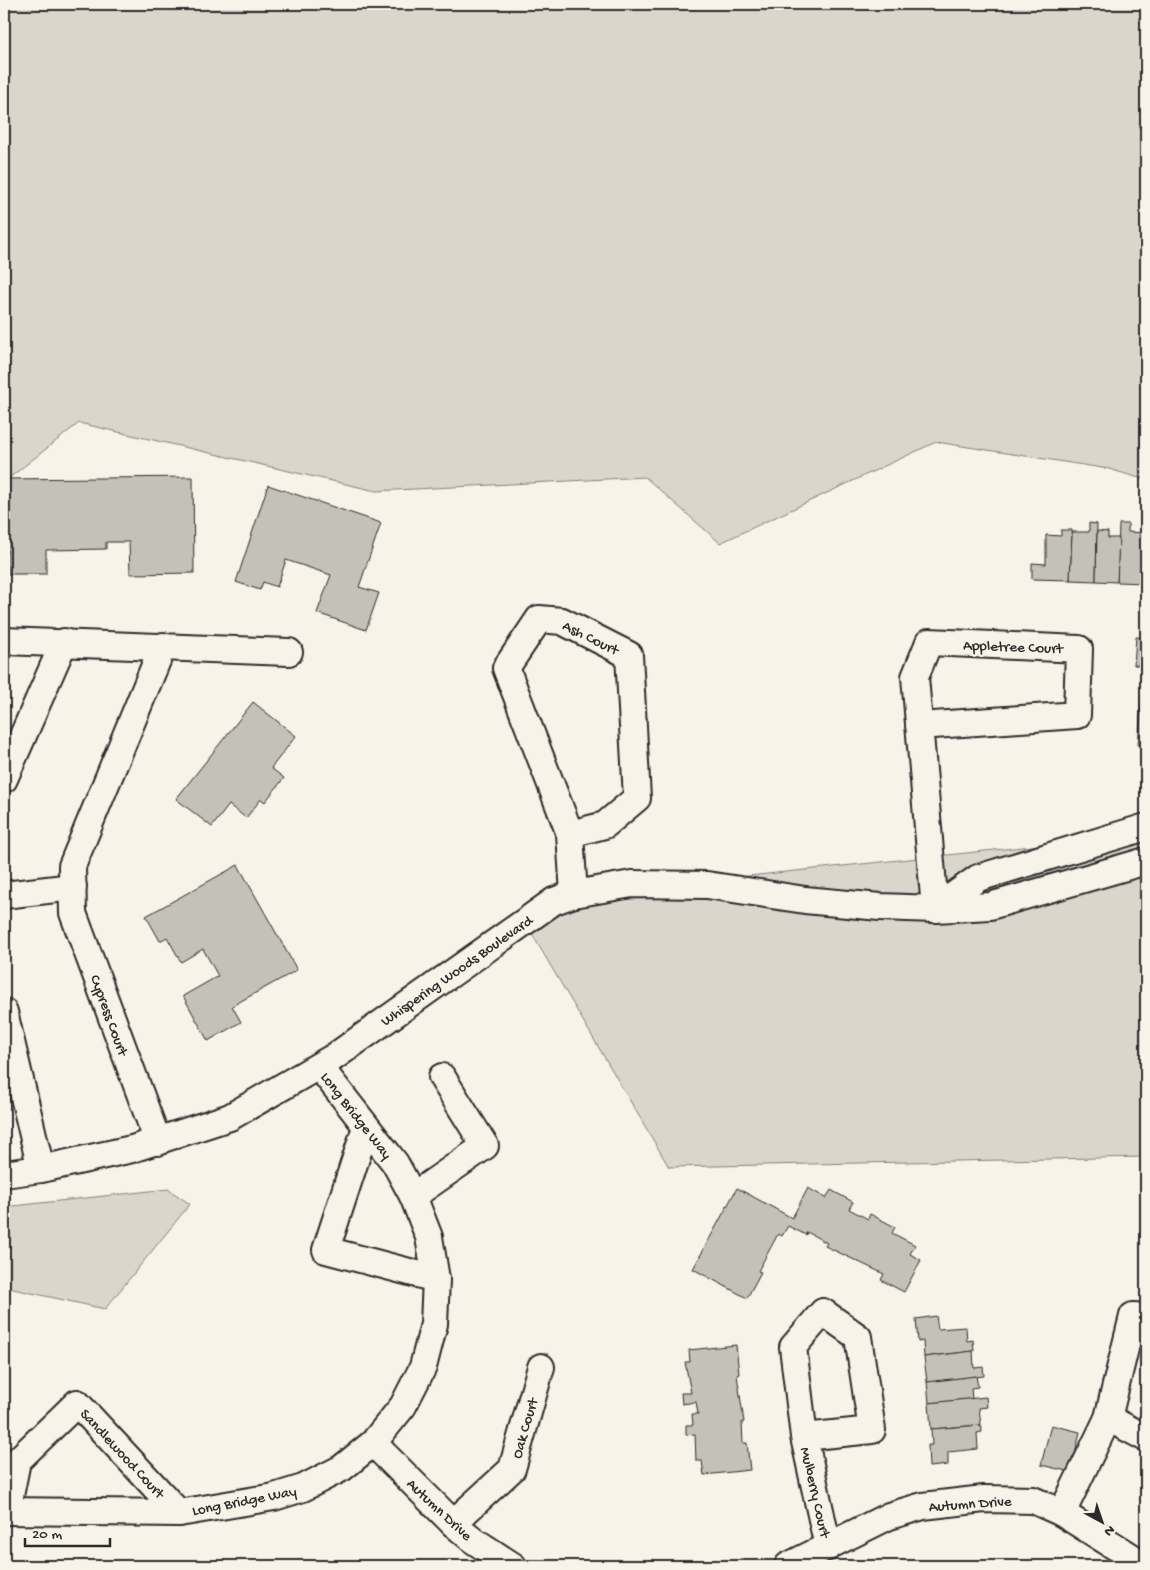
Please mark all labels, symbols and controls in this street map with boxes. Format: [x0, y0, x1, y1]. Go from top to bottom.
street label: Ash Court [559, 617, 623, 661]
street label: Appletree Court [963, 637, 1065, 659]
street label: Whispering Woods Boulevard [378, 912, 538, 1031]
street label: Cypress Court [85, 973, 132, 1060]
street label: Long Bridge Way [316, 1069, 395, 1164]
street label: Oak Court [509, 1394, 544, 1461]
street label: Sandlewood Court [75, 1406, 169, 1504]
street label: Mulberry Court [795, 1445, 834, 1541]
street label: Autumn Drive [402, 1476, 475, 1546]
street label: Long Bridge Way [191, 1483, 299, 1521]
street label: Autumn Drive [928, 1493, 1012, 1517]
north arrow [1078, 1498, 1128, 1548]
scale bar [25, 1515, 110, 1547]
text: N [1100, 1521, 1118, 1539]
text: 20 m [32, 1526, 62, 1544]

